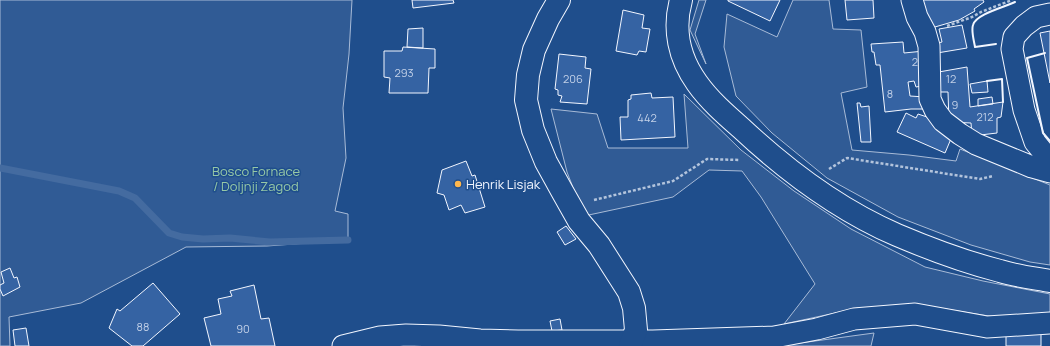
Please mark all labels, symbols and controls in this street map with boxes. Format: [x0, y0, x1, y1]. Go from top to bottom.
house number: 2 [912, 54, 918, 69]
house number: 293 [394, 65, 414, 80]
house number: 206 [563, 71, 583, 86]
house number: 12 [946, 71, 956, 86]
house number: 8 [887, 86, 893, 101]
house number: 9 [952, 97, 959, 112]
house number: 212 [977, 109, 993, 124]
house number: 442 [637, 110, 657, 125]
park label: Bosco Fornace / Doljnji Zagod [212, 162, 300, 195]
place label: Henrik Lisjak [466, 175, 541, 193]
marker: Henrik Lisjak [453, 179, 463, 189]
house number: 88 [137, 319, 149, 334]
house number: 90 [236, 321, 250, 336]

